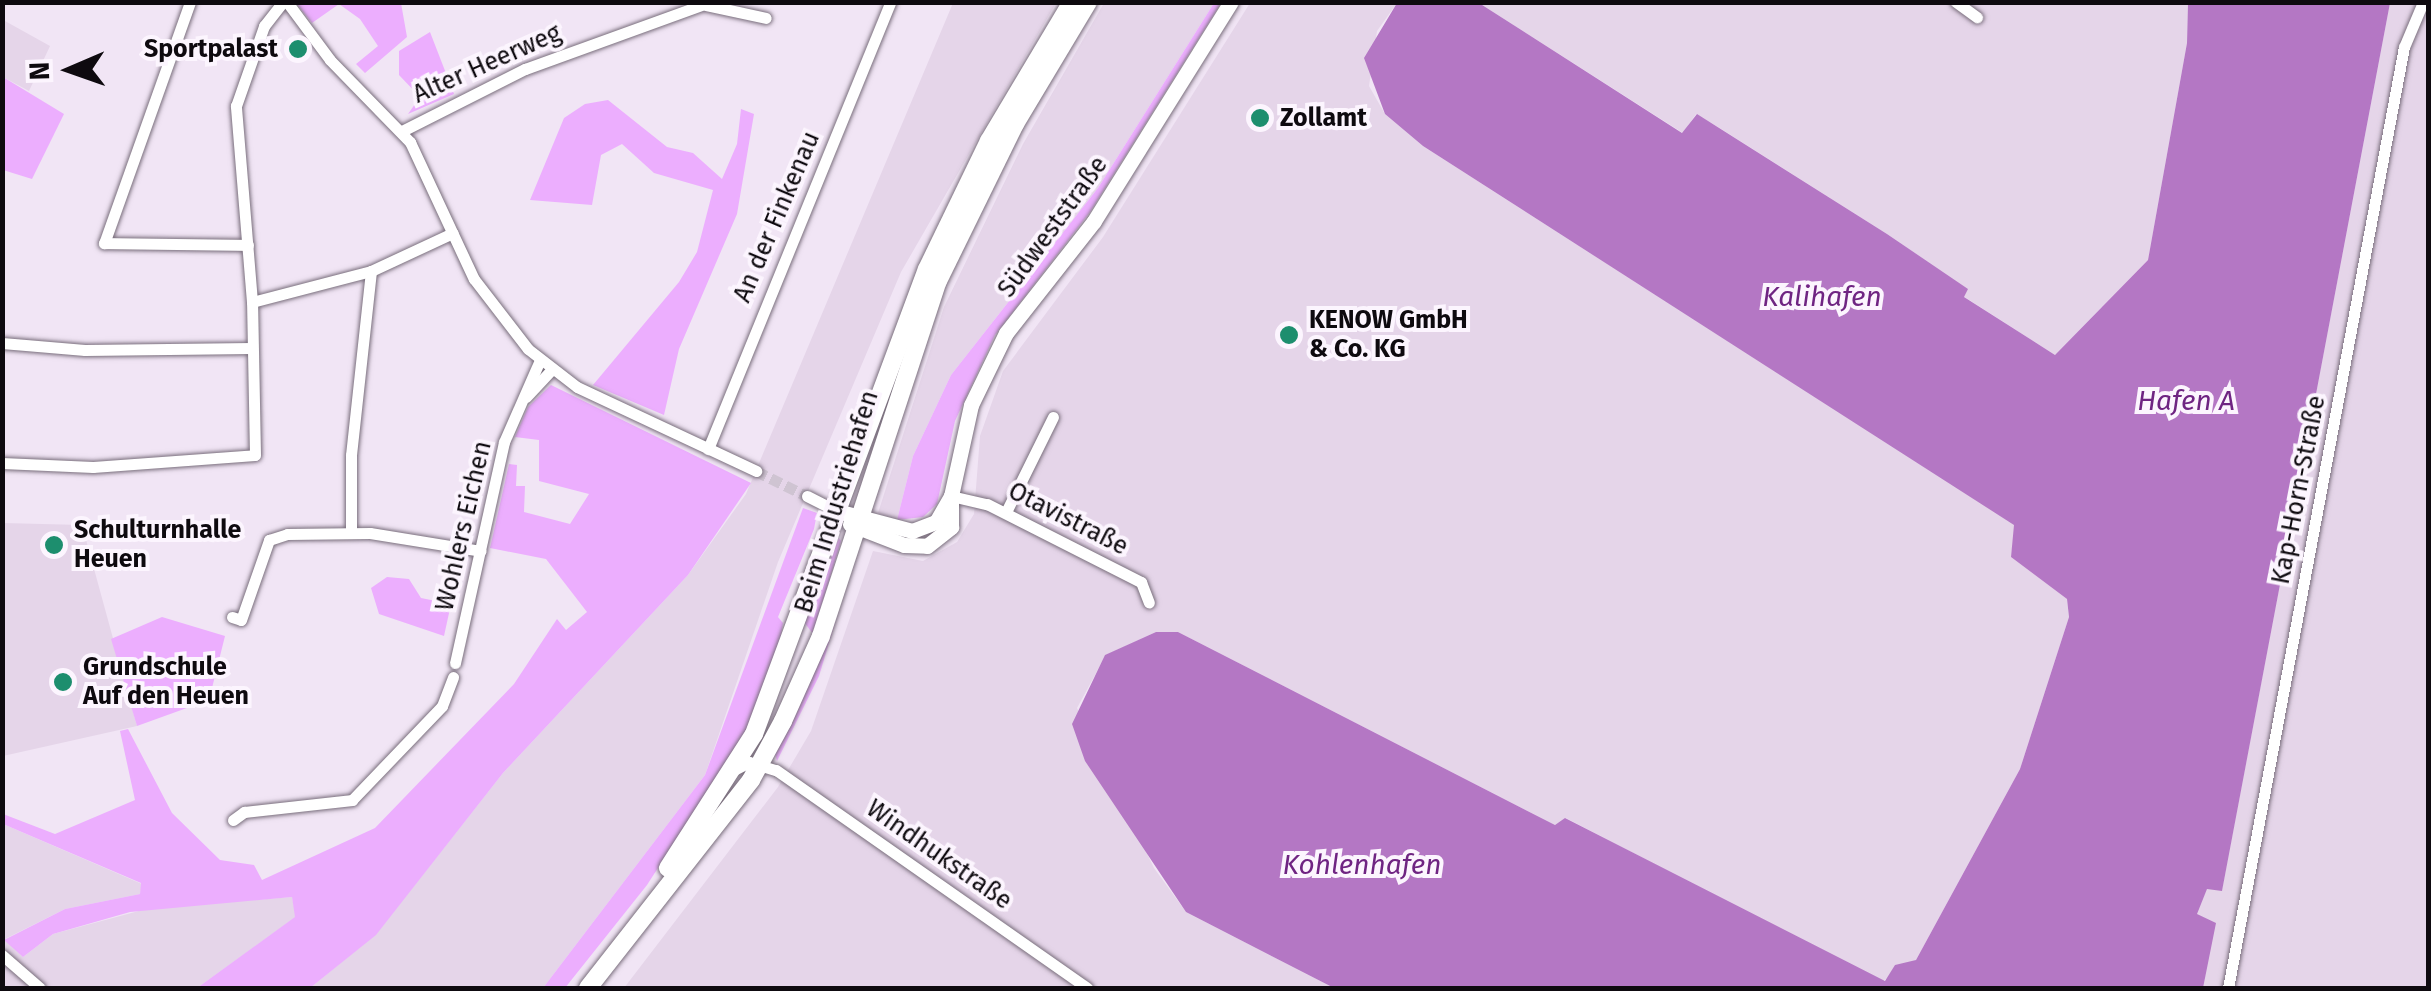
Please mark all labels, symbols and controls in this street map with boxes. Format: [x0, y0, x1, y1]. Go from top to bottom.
street label: Alter Heerweg [408, 18, 566, 110]
north arrow [20, 20, 120, 120]
place label: Sportpalast [144, 34, 278, 64]
marker: Sportpalast [287, 38, 309, 60]
text: N [23, 61, 56, 81]
place label: Zollamt [1280, 103, 1367, 133]
marker: Zollamt [1249, 107, 1271, 129]
street label: An der Finkenau [728, 127, 826, 307]
street label: Südweststraße [992, 151, 1114, 303]
water label: Kalihafen [1762, 280, 1882, 314]
place label: KENOW GmbH & Co. KG [1309, 306, 1468, 365]
marker: KENOW GmbH & Co. KG [1278, 324, 1300, 346]
water label: Hafen A [2137, 384, 2235, 418]
street label: Beim Industriehafen [789, 387, 885, 617]
street label: Kap-Horn-Straße [2266, 393, 2332, 587]
street label: Wohlers Eichen [430, 438, 498, 614]
street label: Otavistraße [1003, 476, 1133, 562]
place label: Schulturnhalle Heuen [74, 516, 241, 575]
marker: Schulturnhalle Heuen [43, 534, 65, 556]
place label: Grundschule Auf den Heuen [83, 653, 249, 712]
marker: Grundschule Auf den Heuen [52, 671, 74, 693]
street label: Windhukstraße [860, 794, 1018, 916]
water label: Kohlenhafen [1283, 848, 1441, 882]

